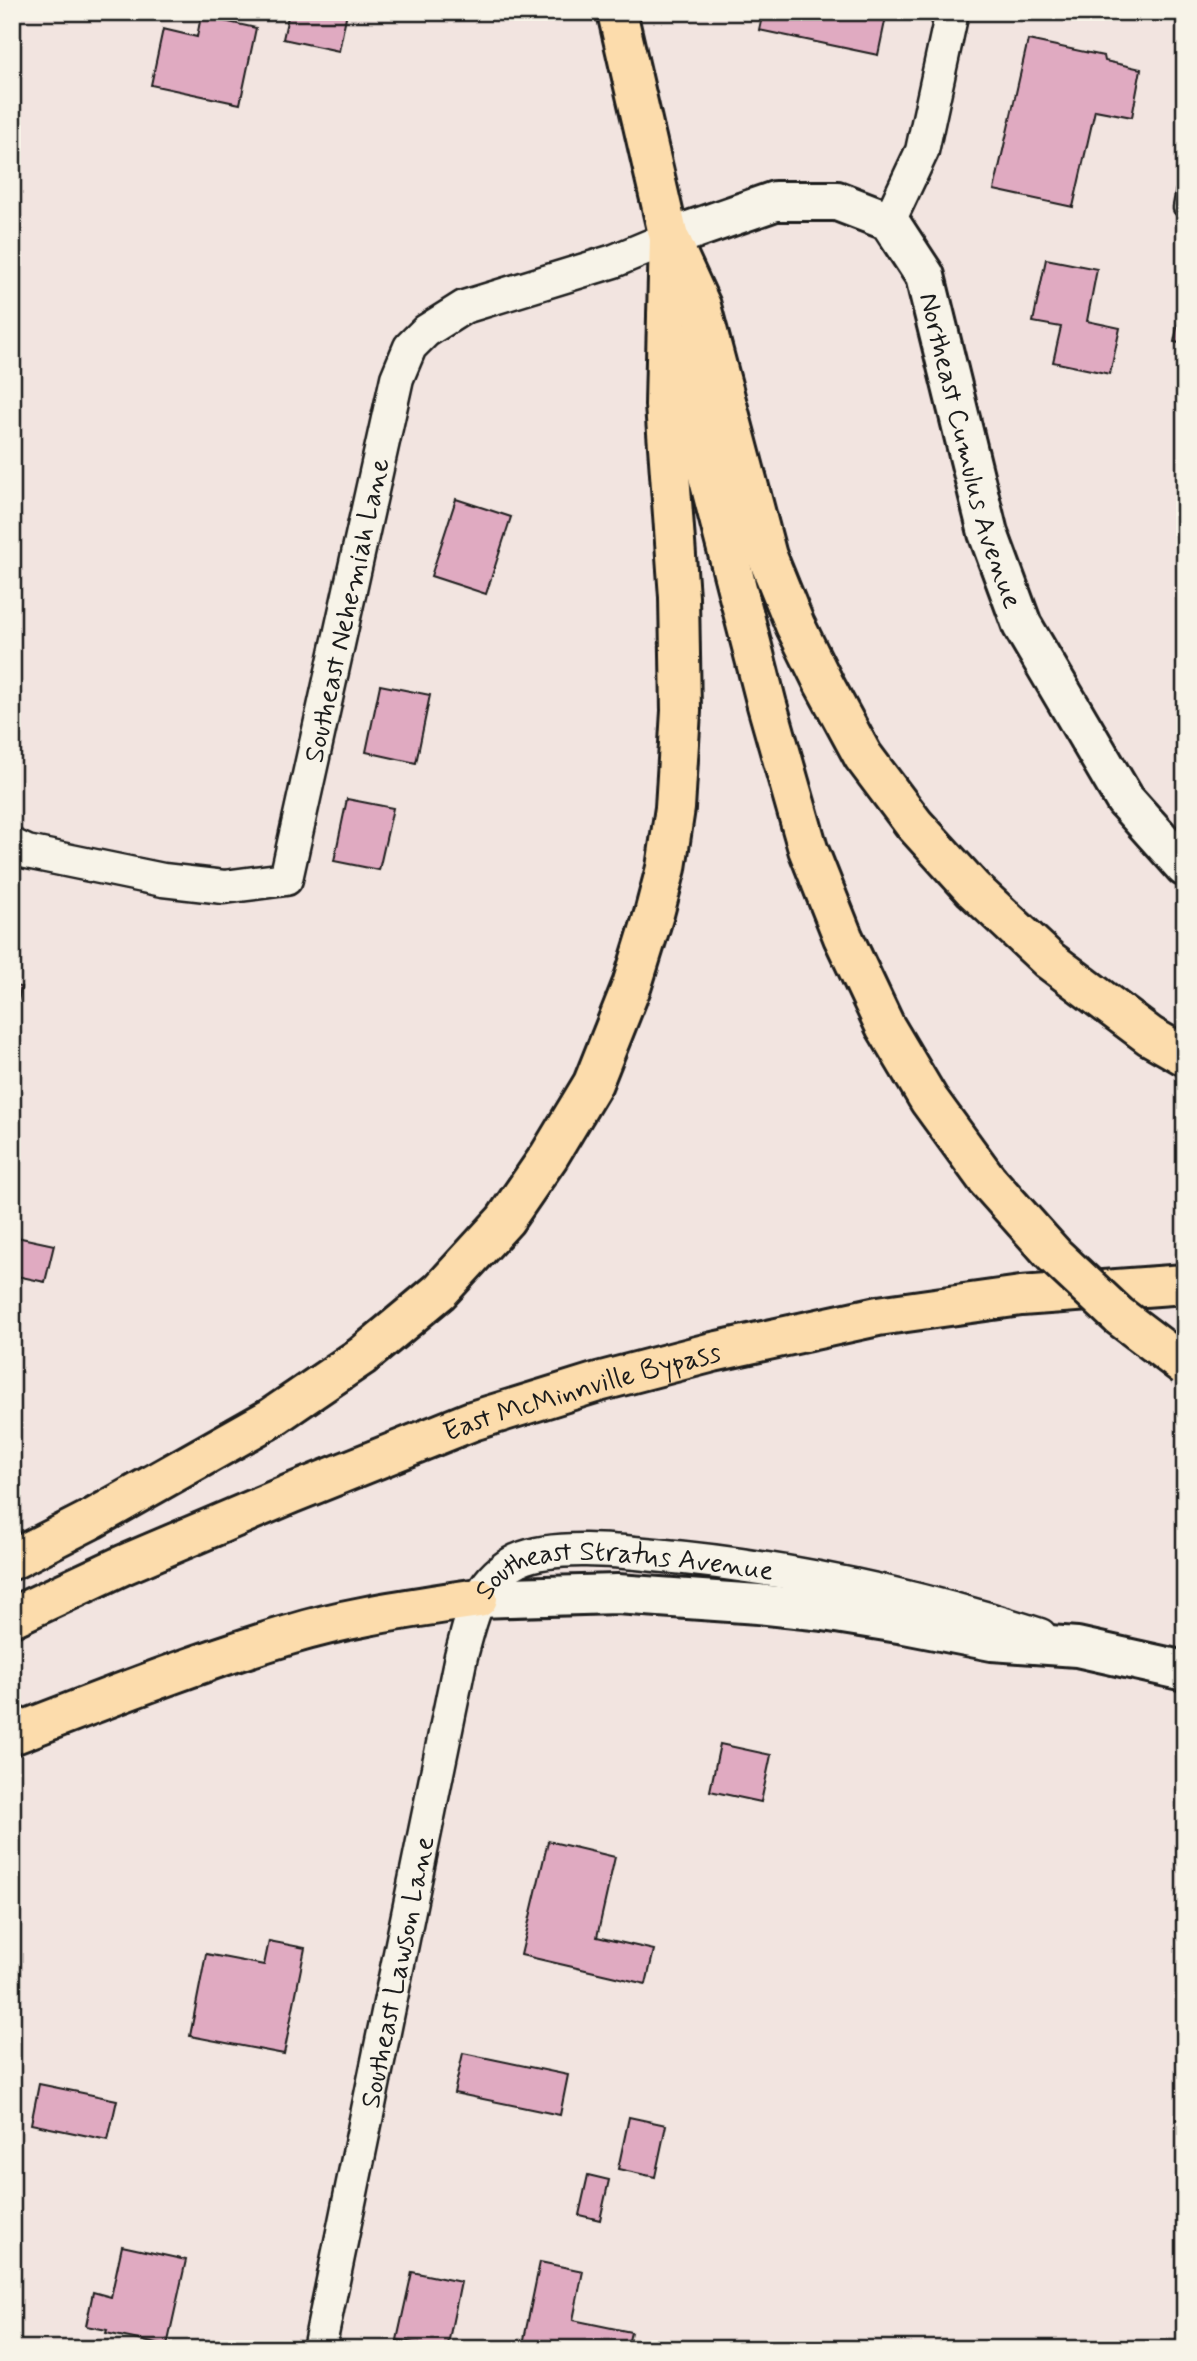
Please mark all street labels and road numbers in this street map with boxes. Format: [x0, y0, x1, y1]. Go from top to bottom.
street label: Northeast Cumulus Avenue [909, 289, 1030, 614]
street label: Southeast Nehemiah Lane [296, 454, 400, 766]
street label: East McMinnville Bypass [438, 1335, 725, 1452]
street label: Southeast Stratus Avenue [467, 1534, 776, 1607]
street label: Southeast Lawson Lane [353, 1833, 445, 2112]

